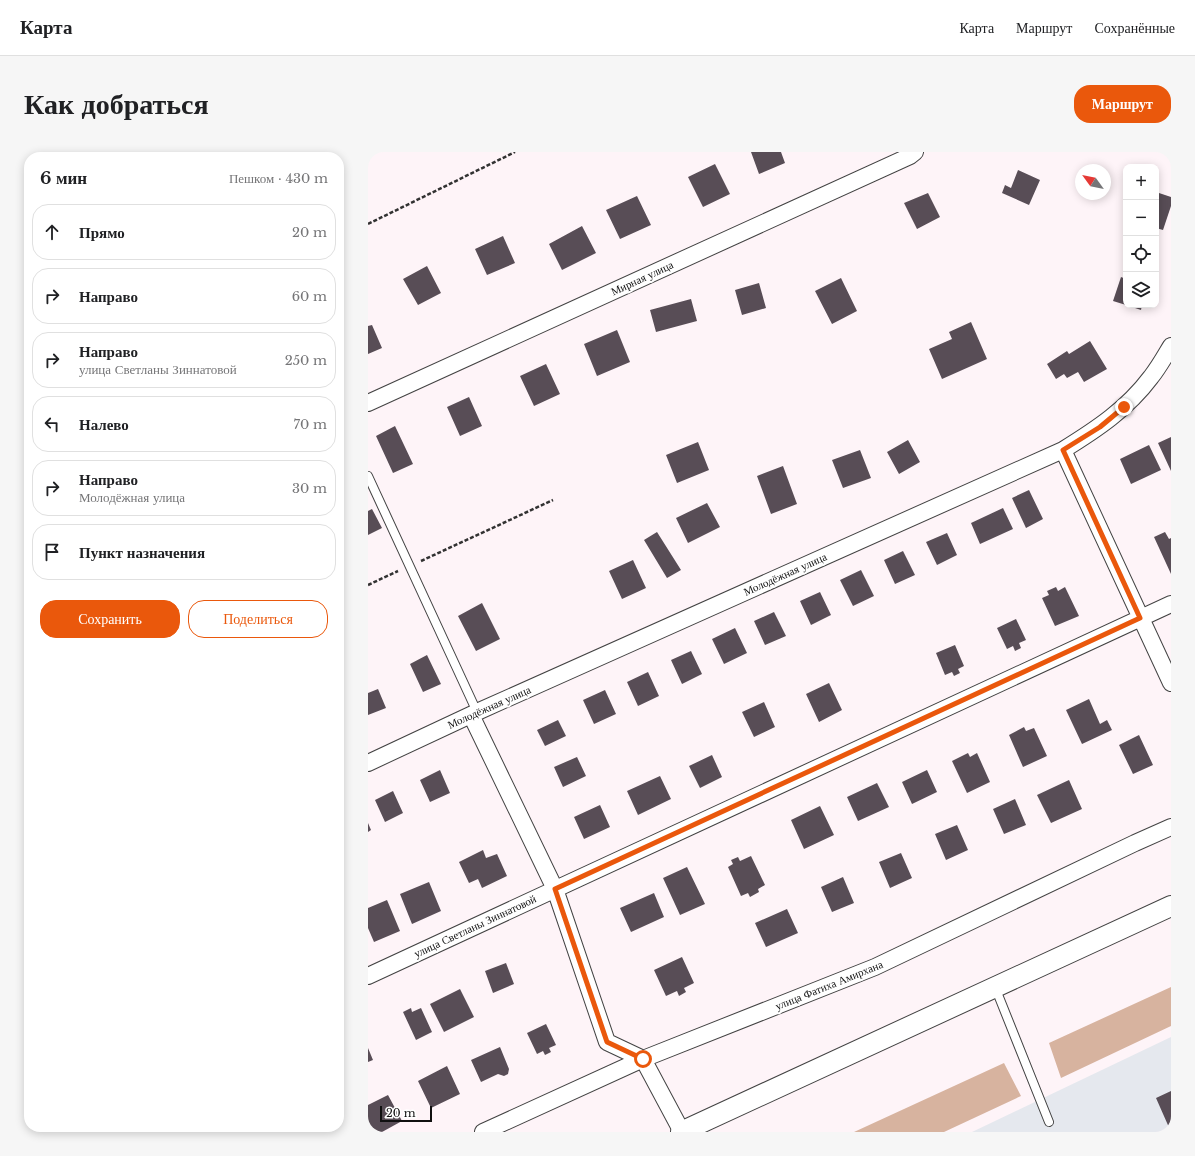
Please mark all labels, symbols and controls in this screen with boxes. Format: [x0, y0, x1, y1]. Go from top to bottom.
text: Карта [20, 16, 72, 39]
text: Карта [959, 19, 994, 37]
text: Маршрут [1016, 19, 1072, 37]
text: Сохранённые [1094, 19, 1175, 37]
button: Маршрут [1074, 85, 1171, 123]
text: Как добраться [24, 87, 209, 122]
north arrow [1075, 164, 1111, 200]
map controls [1123, 164, 1159, 308]
button: + [1123, 164, 1159, 200]
text: 6 мин [40, 168, 87, 189]
text: Пешком · 430 m [229, 170, 328, 187]
button: − [1123, 200, 1159, 236]
icon: ahead [41, 221, 63, 243]
text: Прямо [79, 223, 125, 242]
text: 20 m [292, 224, 327, 241]
button: locate [1123, 236, 1159, 272]
street label: Мирная улица [609, 257, 676, 299]
button: layers [1123, 272, 1159, 308]
icon: right [41, 285, 63, 307]
text: Направо [79, 287, 138, 306]
text: 60 m [292, 288, 327, 305]
text: Направо [79, 342, 138, 361]
icon: right [41, 349, 63, 371]
text: 250 m [285, 352, 327, 369]
text: улица Светланы Зиннатовой [79, 361, 237, 378]
route end [1115, 398, 1133, 416]
icon: left [41, 413, 63, 435]
text: Налево [79, 415, 129, 434]
text: 70 m [294, 416, 327, 433]
text: Направо [79, 470, 138, 489]
icon: right [41, 477, 63, 499]
text: 30 m [292, 480, 327, 497]
text: Молодёжная улица [79, 489, 185, 506]
icon: arrive [41, 541, 63, 563]
text: Пункт назначения [79, 543, 205, 562]
street label: Молодёжная улица [741, 549, 829, 599]
button: Сохранить [40, 600, 180, 638]
button: Поделиться [188, 600, 328, 638]
street label: Молодёжная улица [445, 682, 533, 732]
street label: улица Светланы Зиннатовой [412, 891, 539, 961]
street label: улица Фатиха Амирхана [773, 957, 885, 1013]
route start [634, 1050, 652, 1068]
scale bar [380, 1104, 432, 1123]
text: 20 m [386, 1106, 416, 1120]

